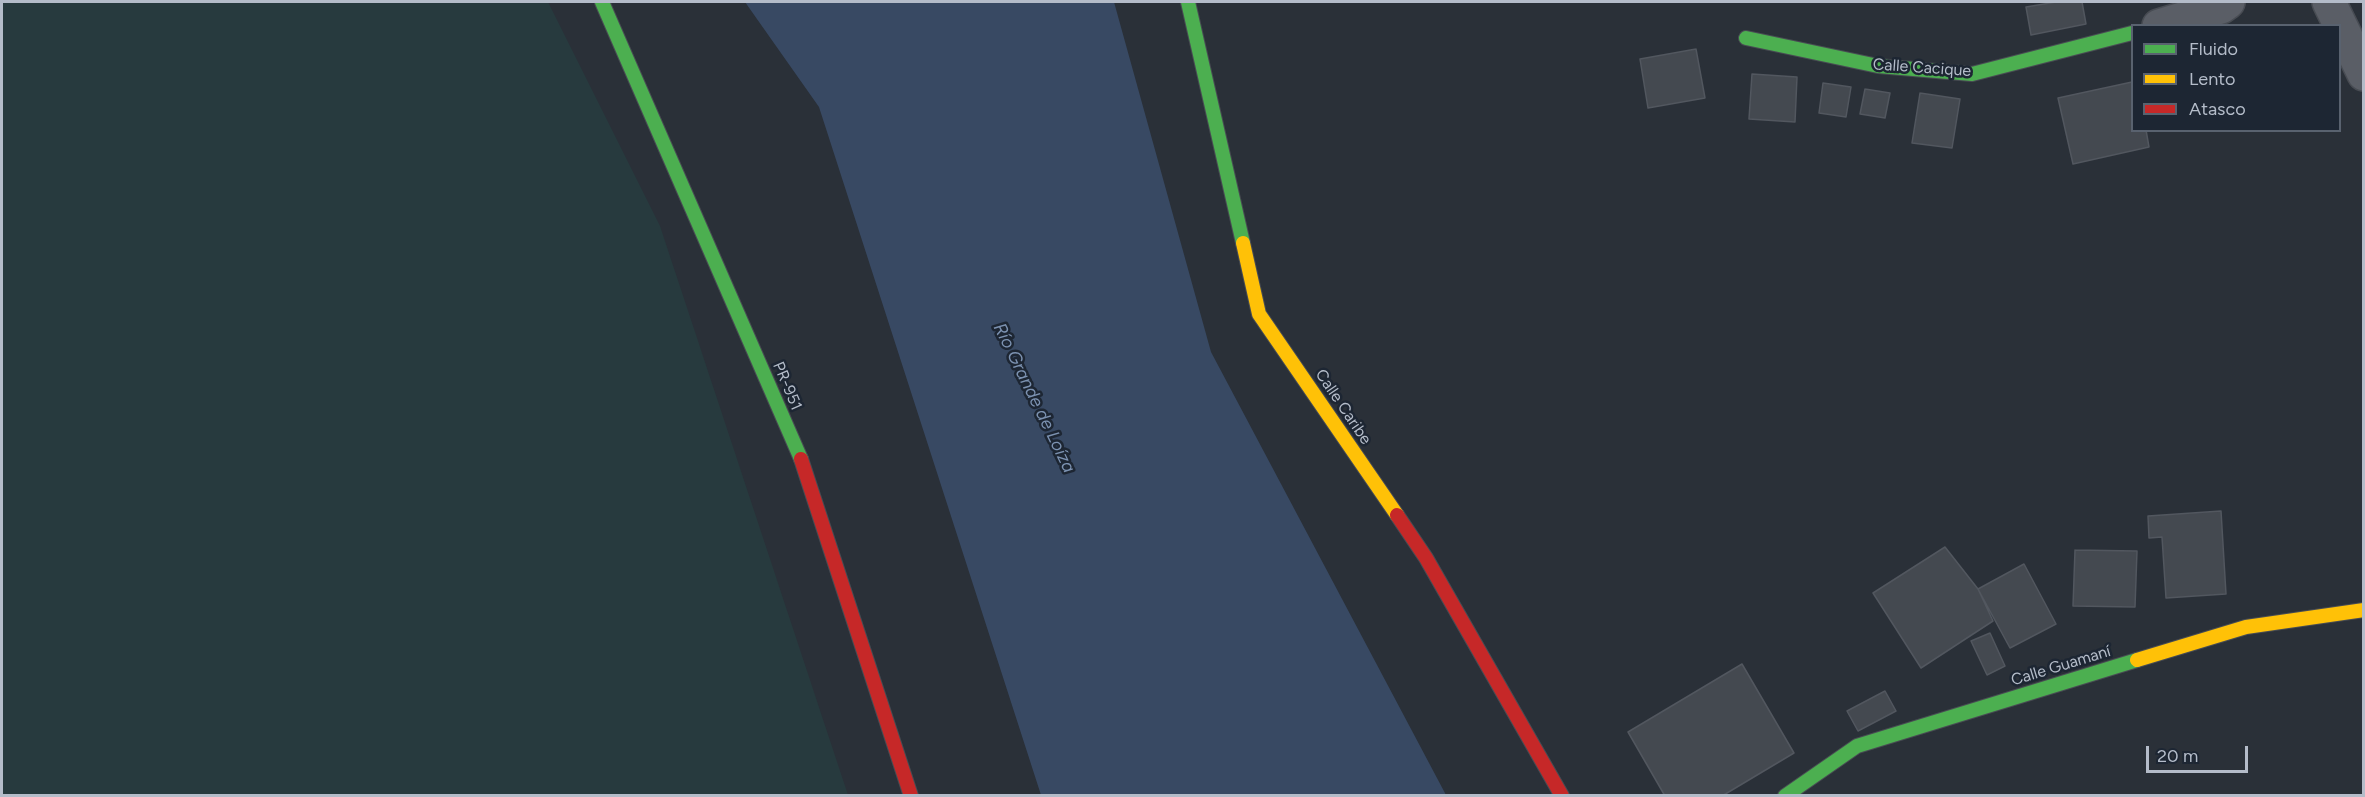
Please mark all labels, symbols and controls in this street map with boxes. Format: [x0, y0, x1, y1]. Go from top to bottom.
legend [2131, 24, 2341, 132]
text: Fluido [2189, 38, 2238, 60]
street label: Calle Cacique [1872, 55, 1972, 81]
text: Lento [2189, 68, 2235, 90]
text: Atasco [2189, 98, 2246, 120]
water label: Río Grande de Loíza [988, 320, 1080, 476]
street label: PR-951 [768, 359, 806, 413]
street label: Calle Caribe [1311, 366, 1375, 448]
street label: Calle Guamaní [2009, 642, 2113, 690]
scale bar [2149, 734, 2251, 772]
text: 20 m [2157, 745, 2198, 767]

